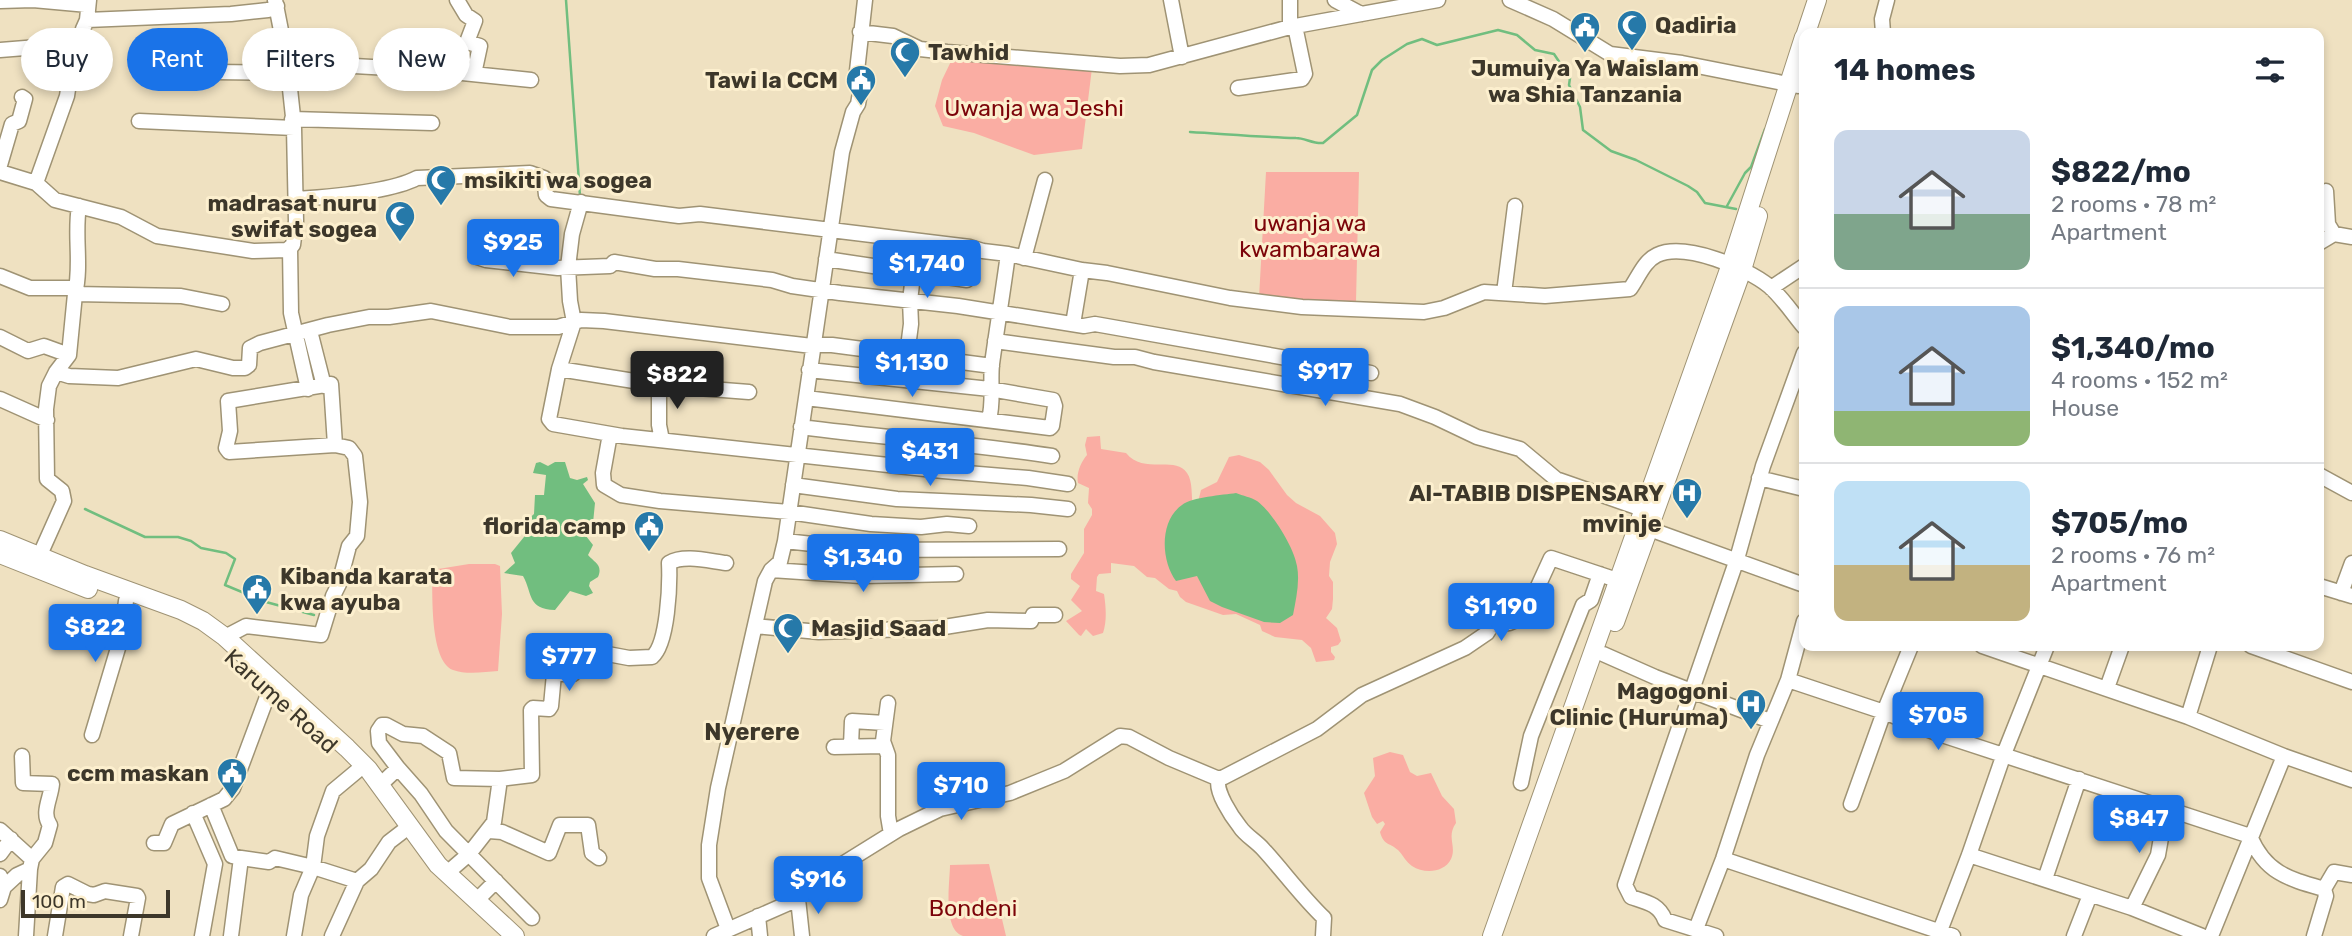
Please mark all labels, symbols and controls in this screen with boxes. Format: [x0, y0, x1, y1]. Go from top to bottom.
mosque icon: Qadiria [1615, 8, 1649, 52]
public building icon: Jumuiya Ya Waislam wa Shia Tanzania [1568, 10, 1602, 54]
place label: Qadiria [1655, 11, 1737, 39]
chip: Buy [21, 28, 113, 91]
chip: Rent [127, 28, 228, 91]
chip: Filters [242, 28, 359, 91]
chip: New [373, 28, 470, 91]
mosque icon: Tawhid [888, 35, 922, 79]
place label: Tawhid [928, 38, 1009, 66]
icon: filters [2251, 51, 2289, 89]
text: 14 homes [1834, 52, 1976, 88]
place label: Jumuiya Ya Waislam wa Shia Tanzania [1471, 54, 1699, 108]
public building icon: Tawi la CCM [844, 63, 878, 107]
place label: Tawi la CCM [705, 66, 838, 94]
park label: Uwanja wa Jeshi [944, 94, 1124, 122]
text: $822/mo [2051, 154, 2191, 190]
icon: home [1890, 158, 1974, 242]
mosque icon: msikiti wa sogea [424, 163, 458, 207]
place label: msikiti wa sogea [464, 166, 652, 194]
place label: madrasat nuru swifat sogea [207, 189, 377, 243]
text: 2 rooms · 78 m² [2051, 190, 2216, 218]
mosque icon: madrasat nuru swifat sogea [383, 199, 417, 243]
park label: uwanja wa kwambarawa [1239, 209, 1381, 263]
text: Apartment [2051, 218, 2167, 246]
pin: $925 [472, 219, 554, 279]
text: $925 [483, 228, 543, 256]
pin: $1,740 [870, 240, 984, 300]
text: $1,740 [889, 249, 965, 277]
text: $1,340/mo [2051, 330, 2215, 366]
icon: home [1890, 334, 1974, 418]
pin: $1,130 [855, 340, 969, 399]
text: $1,130 [875, 348, 949, 376]
pin: $917 [1284, 348, 1366, 408]
pin: $822 [636, 352, 718, 411]
text: $917 [1298, 357, 1352, 385]
text: $822 [647, 360, 707, 388]
text: 4 rooms · 152 m² [2051, 366, 2228, 394]
text: House [2051, 394, 2119, 422]
pin: $431 [889, 428, 971, 488]
text: $431 [901, 437, 959, 465]
hospital icon: Al-TABIB DISPENSARY [1670, 476, 1704, 520]
place label: Al-TABIB DISPENSARY [1409, 479, 1664, 507]
text: $705/mo [2051, 505, 2188, 541]
public building icon: florida camp [632, 509, 666, 553]
icon: home [1890, 509, 1974, 593]
district label: mvinje [1582, 510, 1662, 538]
place label: florida camp [483, 512, 626, 540]
pin: $1,340 [806, 534, 920, 594]
text: 2 rooms · 76 m² [2051, 541, 2215, 569]
text: $1,340 [823, 543, 903, 571]
place label: Kibanda karata kwa ayuba [280, 562, 453, 616]
text: Apartment [2051, 569, 2167, 597]
public building icon: Kibanda karata kwa ayuba [240, 572, 274, 616]
pin: $1,190 [1444, 584, 1558, 643]
text: $1,190 [1464, 592, 1538, 620]
pin: $822 [54, 604, 136, 664]
mosque icon: Masjid Saad [771, 611, 805, 655]
text: $822 [65, 613, 125, 641]
place label: Masjid Saad [811, 614, 946, 642]
pin: $777 [528, 634, 610, 693]
text: $777 [542, 642, 596, 670]
street label: Karume Road [219, 643, 343, 759]
place label: Magogoni Clinic (Huruma) [1549, 677, 1728, 731]
hospital icon: Magogoni Clinic (Huruma) [1734, 687, 1768, 731]
pin: $705 [1897, 692, 1979, 752]
text: $705 [1908, 701, 1968, 729]
district label: Nyerere [704, 718, 800, 746]
public building icon: ccm maskan [215, 756, 249, 800]
place label: ccm maskan [67, 759, 209, 787]
pin: $710 [920, 762, 1002, 822]
text: $710 [933, 771, 989, 799]
pin: $847 [2098, 796, 2180, 855]
text: $847 [2109, 804, 2169, 832]
pin: $916 [777, 856, 859, 916]
text: $916 [790, 865, 846, 893]
scale bar [21, 887, 170, 919]
text: 100 m [32, 890, 86, 913]
park label: Bondeni [929, 894, 1017, 922]

